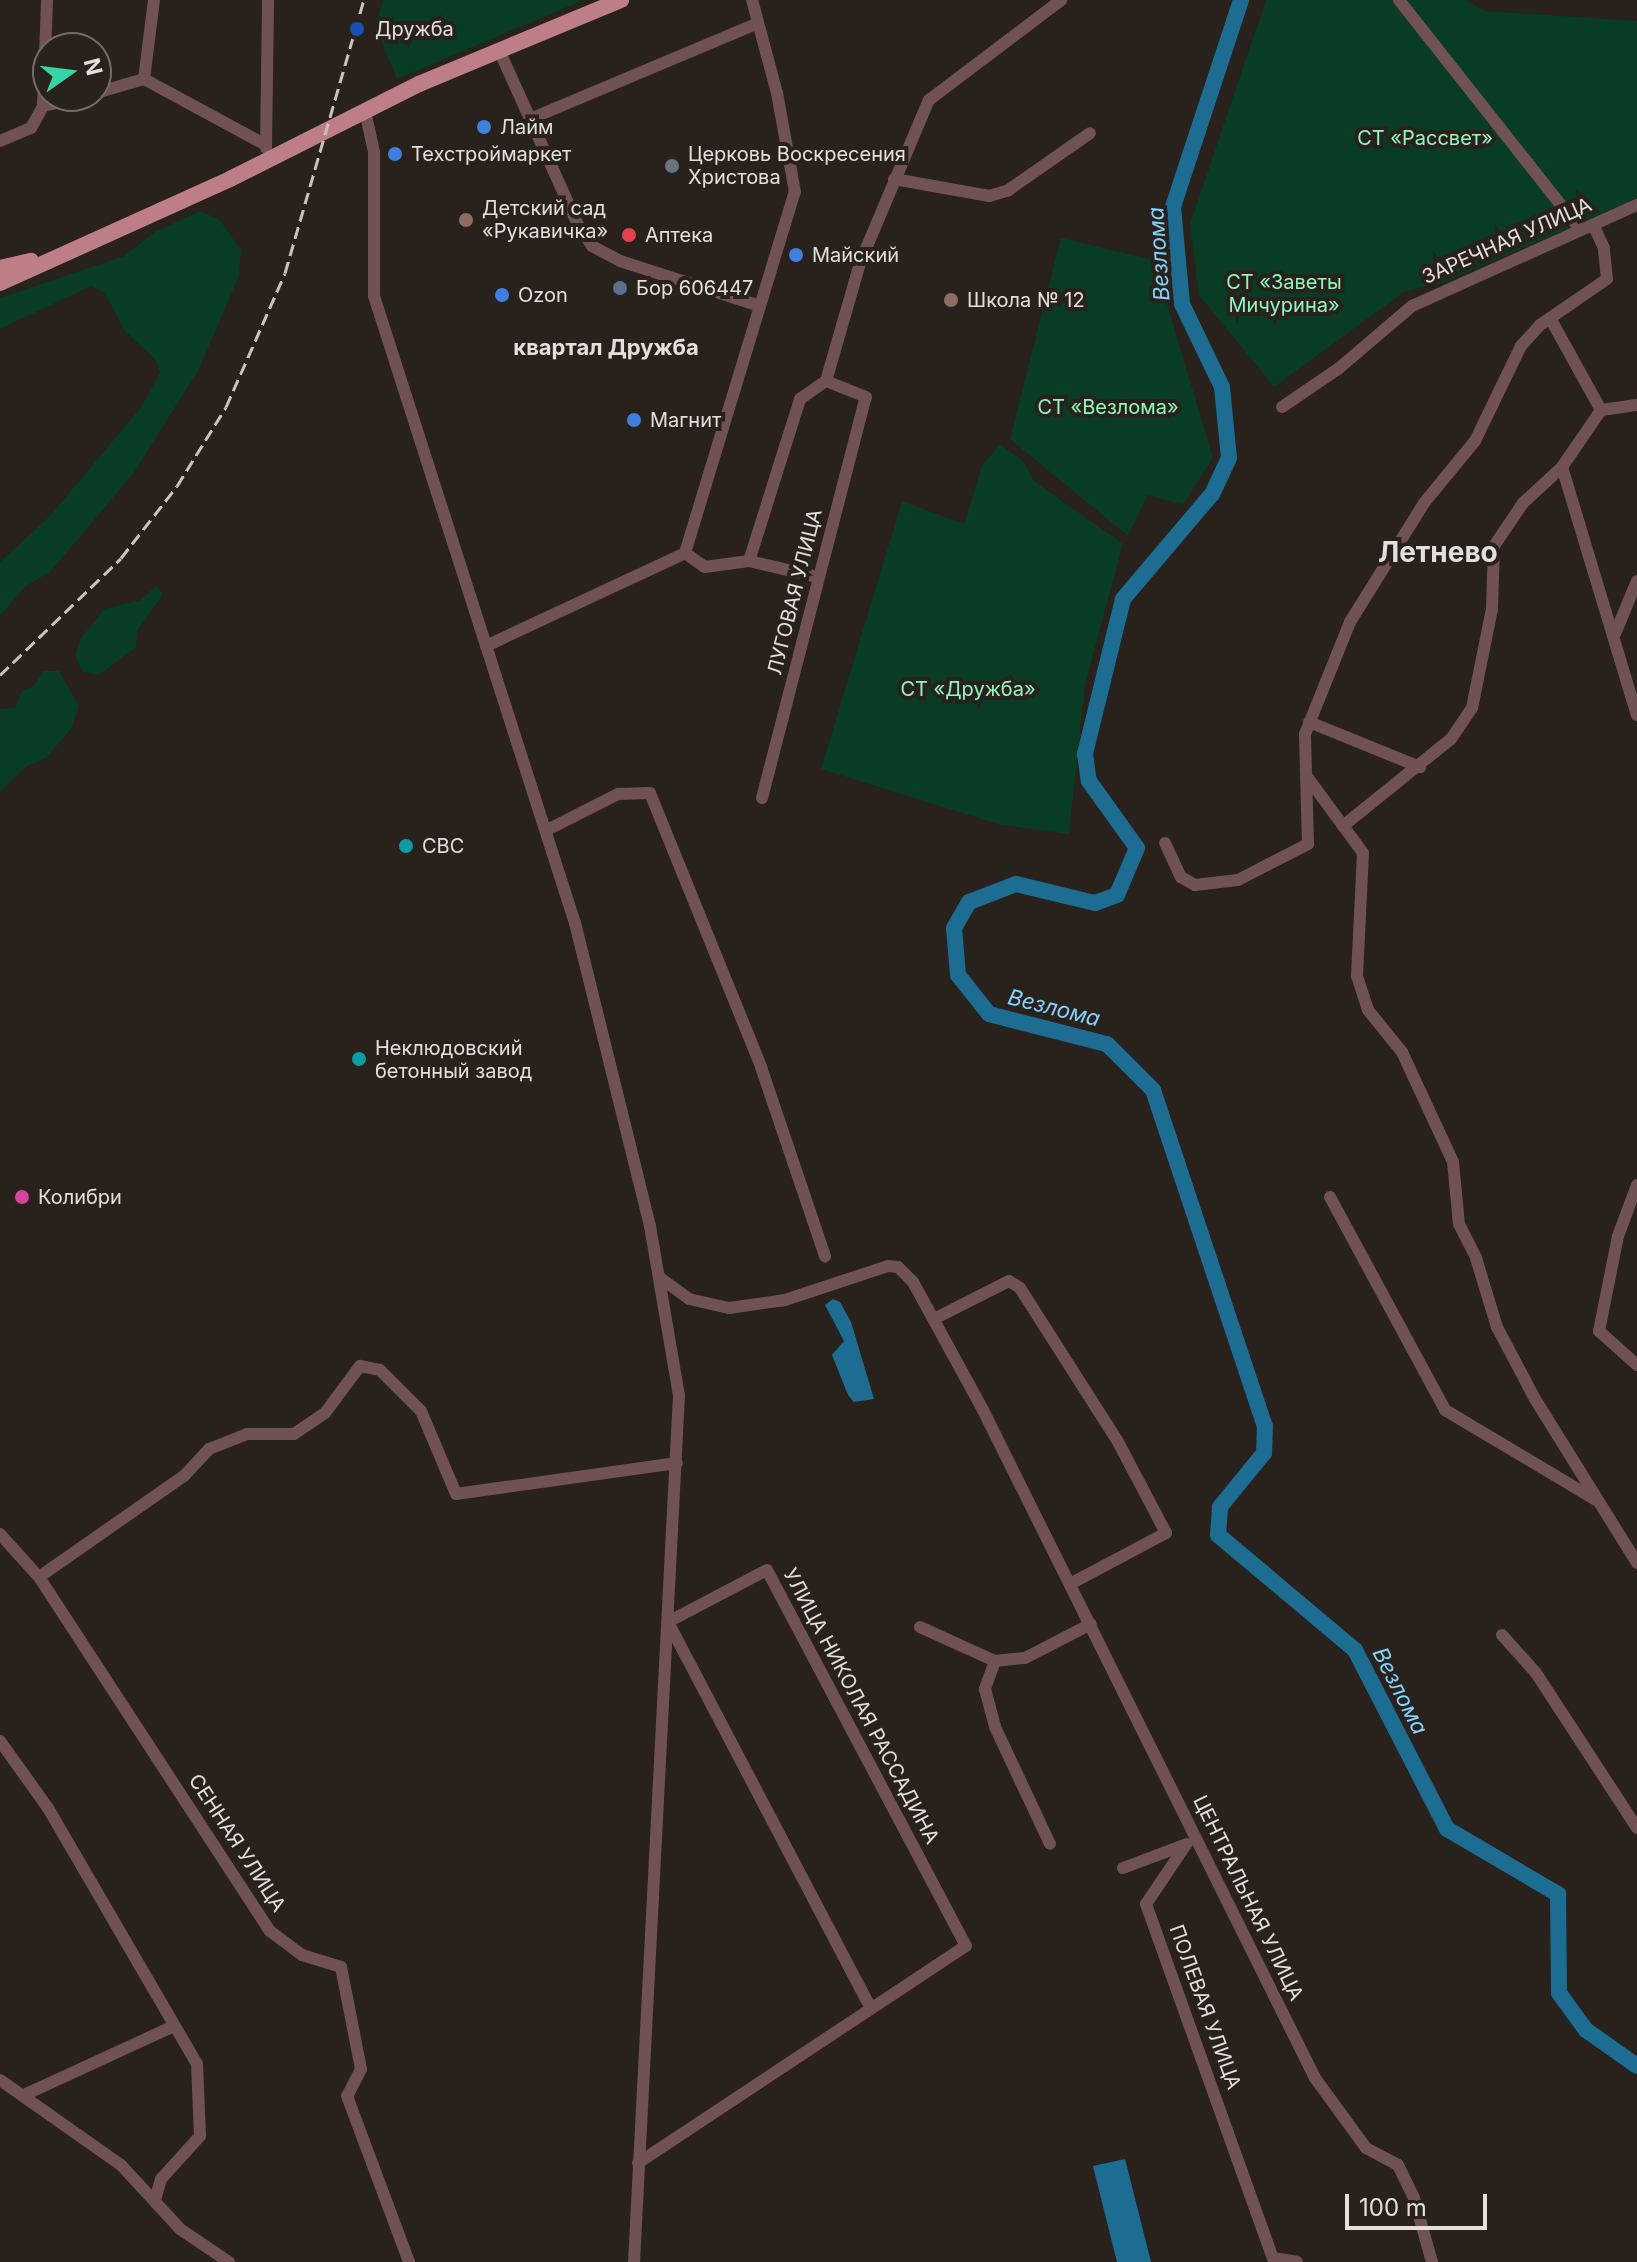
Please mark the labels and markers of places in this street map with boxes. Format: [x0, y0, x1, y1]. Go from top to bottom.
place label: Дружба [375, 17, 454, 41]
marker: Дружба [346, 18, 368, 40]
place label: Лайм [500, 115, 553, 139]
marker: Лайм [475, 118, 493, 136]
place label: Техстроймаркет [411, 142, 571, 166]
place label: Церковь Воскресения Христова [688, 142, 906, 189]
marker: Техстроймаркет [386, 145, 404, 163]
marker: Церковь Воскресения Христова [663, 157, 681, 175]
place label: Детский сад «Рукавичка» [482, 196, 608, 243]
marker: Детский сад «Рукавичка» [457, 211, 475, 229]
place label: Аптека [645, 223, 713, 247]
marker: Аптека [620, 226, 638, 244]
place label: Майский [812, 243, 899, 267]
marker: Майский [787, 246, 805, 264]
place label: Бор 606447 [636, 276, 753, 300]
marker: Бор 606447 [611, 279, 629, 297]
place label: Ozon [518, 283, 568, 307]
marker: Ozon [493, 286, 511, 304]
place label: Школа № 12 [967, 288, 1085, 312]
marker: Школа № 12 [942, 291, 960, 309]
place label: Магнит [650, 408, 721, 432]
marker: Магнит [625, 411, 643, 429]
place label: СВС [422, 834, 464, 858]
marker: СВС [397, 837, 415, 855]
place label: Неклюдовский бетонный завод [375, 1036, 532, 1083]
marker: Неклюдовский бетонный завод [350, 1050, 368, 1068]
place label: Колибри [38, 1185, 122, 1209]
marker: Колибри [13, 1188, 31, 1206]

